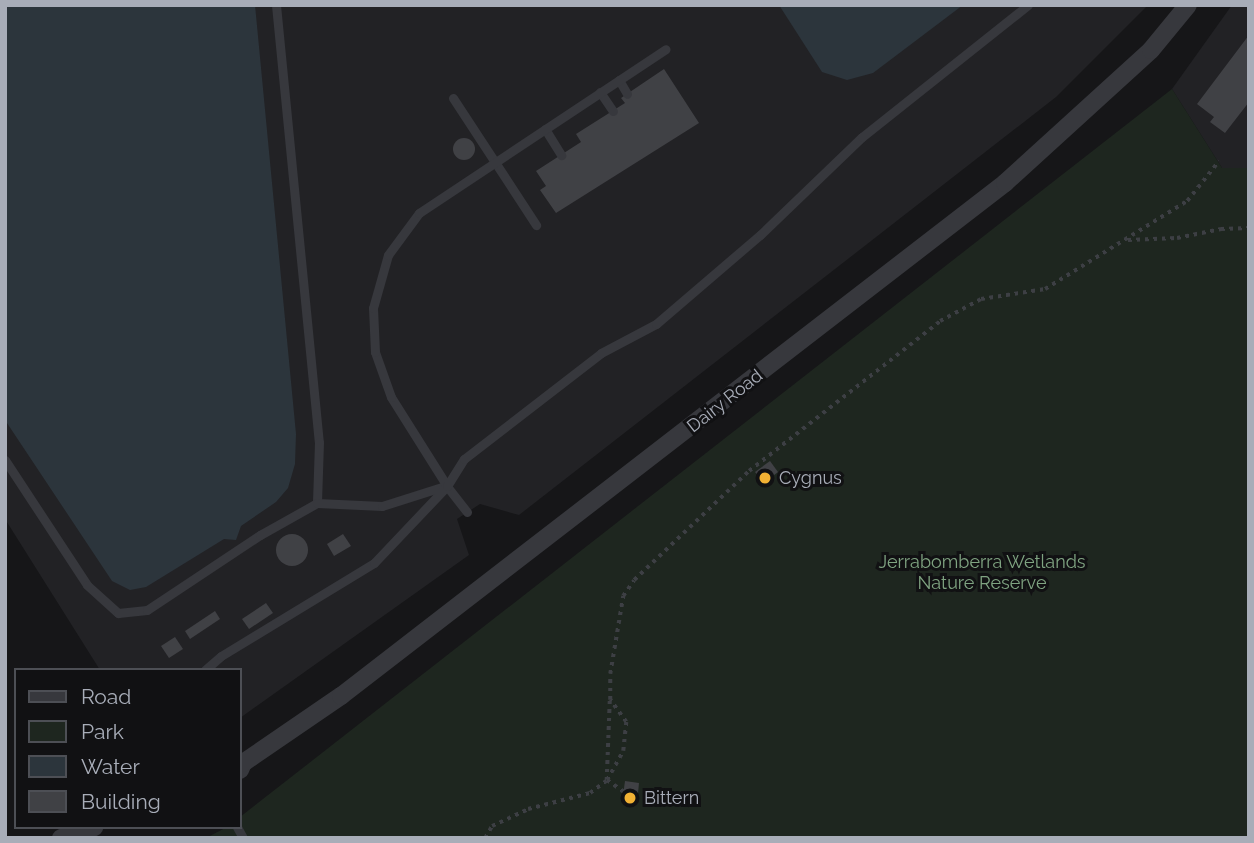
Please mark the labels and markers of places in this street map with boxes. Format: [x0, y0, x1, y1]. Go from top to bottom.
place label: Cygnus [779, 467, 842, 489]
marker: Cygnus [757, 470, 773, 486]
place label: Bittern [644, 787, 699, 809]
marker: Bittern [622, 790, 638, 806]

